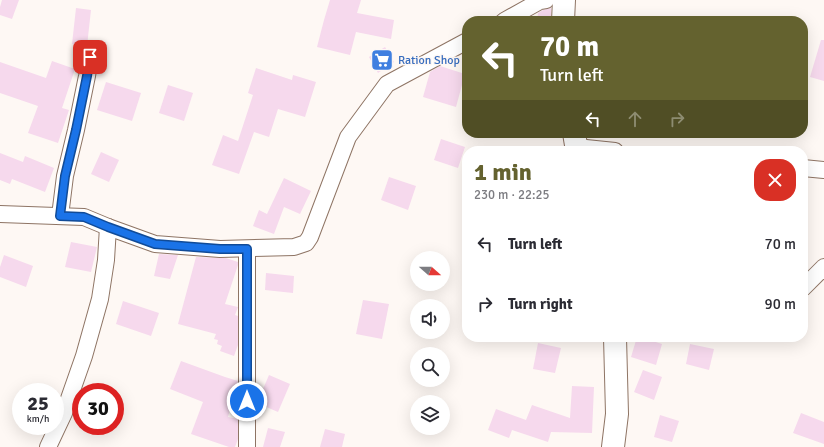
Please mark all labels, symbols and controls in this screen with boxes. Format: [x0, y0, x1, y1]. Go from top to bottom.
text: 70 m [540, 30, 599, 64]
icon: left [474, 32, 526, 84]
pin [73, 40, 107, 74]
icon: arrive [79, 46, 101, 68]
supermarket icon: Ration Shop [369, 47, 395, 73]
place label: Ration Shop [398, 53, 460, 68]
text: Turn left [540, 64, 603, 86]
icon: left [582, 108, 604, 130]
icon: ahead [624, 108, 646, 130]
icon: right [666, 108, 688, 130]
text: 1 min [474, 157, 532, 187]
button: close [754, 159, 796, 201]
text: 230 m · 22:25 [474, 187, 550, 203]
icon: left [474, 233, 496, 255]
text: Turn left [508, 235, 562, 253]
text: 70 m [765, 235, 796, 253]
north arrow [410, 251, 450, 291]
map controls [410, 251, 450, 435]
icon: right [474, 293, 496, 315]
text: Turn right [508, 295, 573, 313]
text: 90 m [765, 295, 796, 313]
button: sound [410, 299, 450, 339]
button: search [410, 347, 450, 387]
position arrow [226, 380, 268, 422]
speed limit sign: 30 [72, 383, 124, 435]
text: 25 [27, 391, 49, 416]
button: layers [410, 395, 450, 435]
text: km/h [27, 413, 49, 425]

